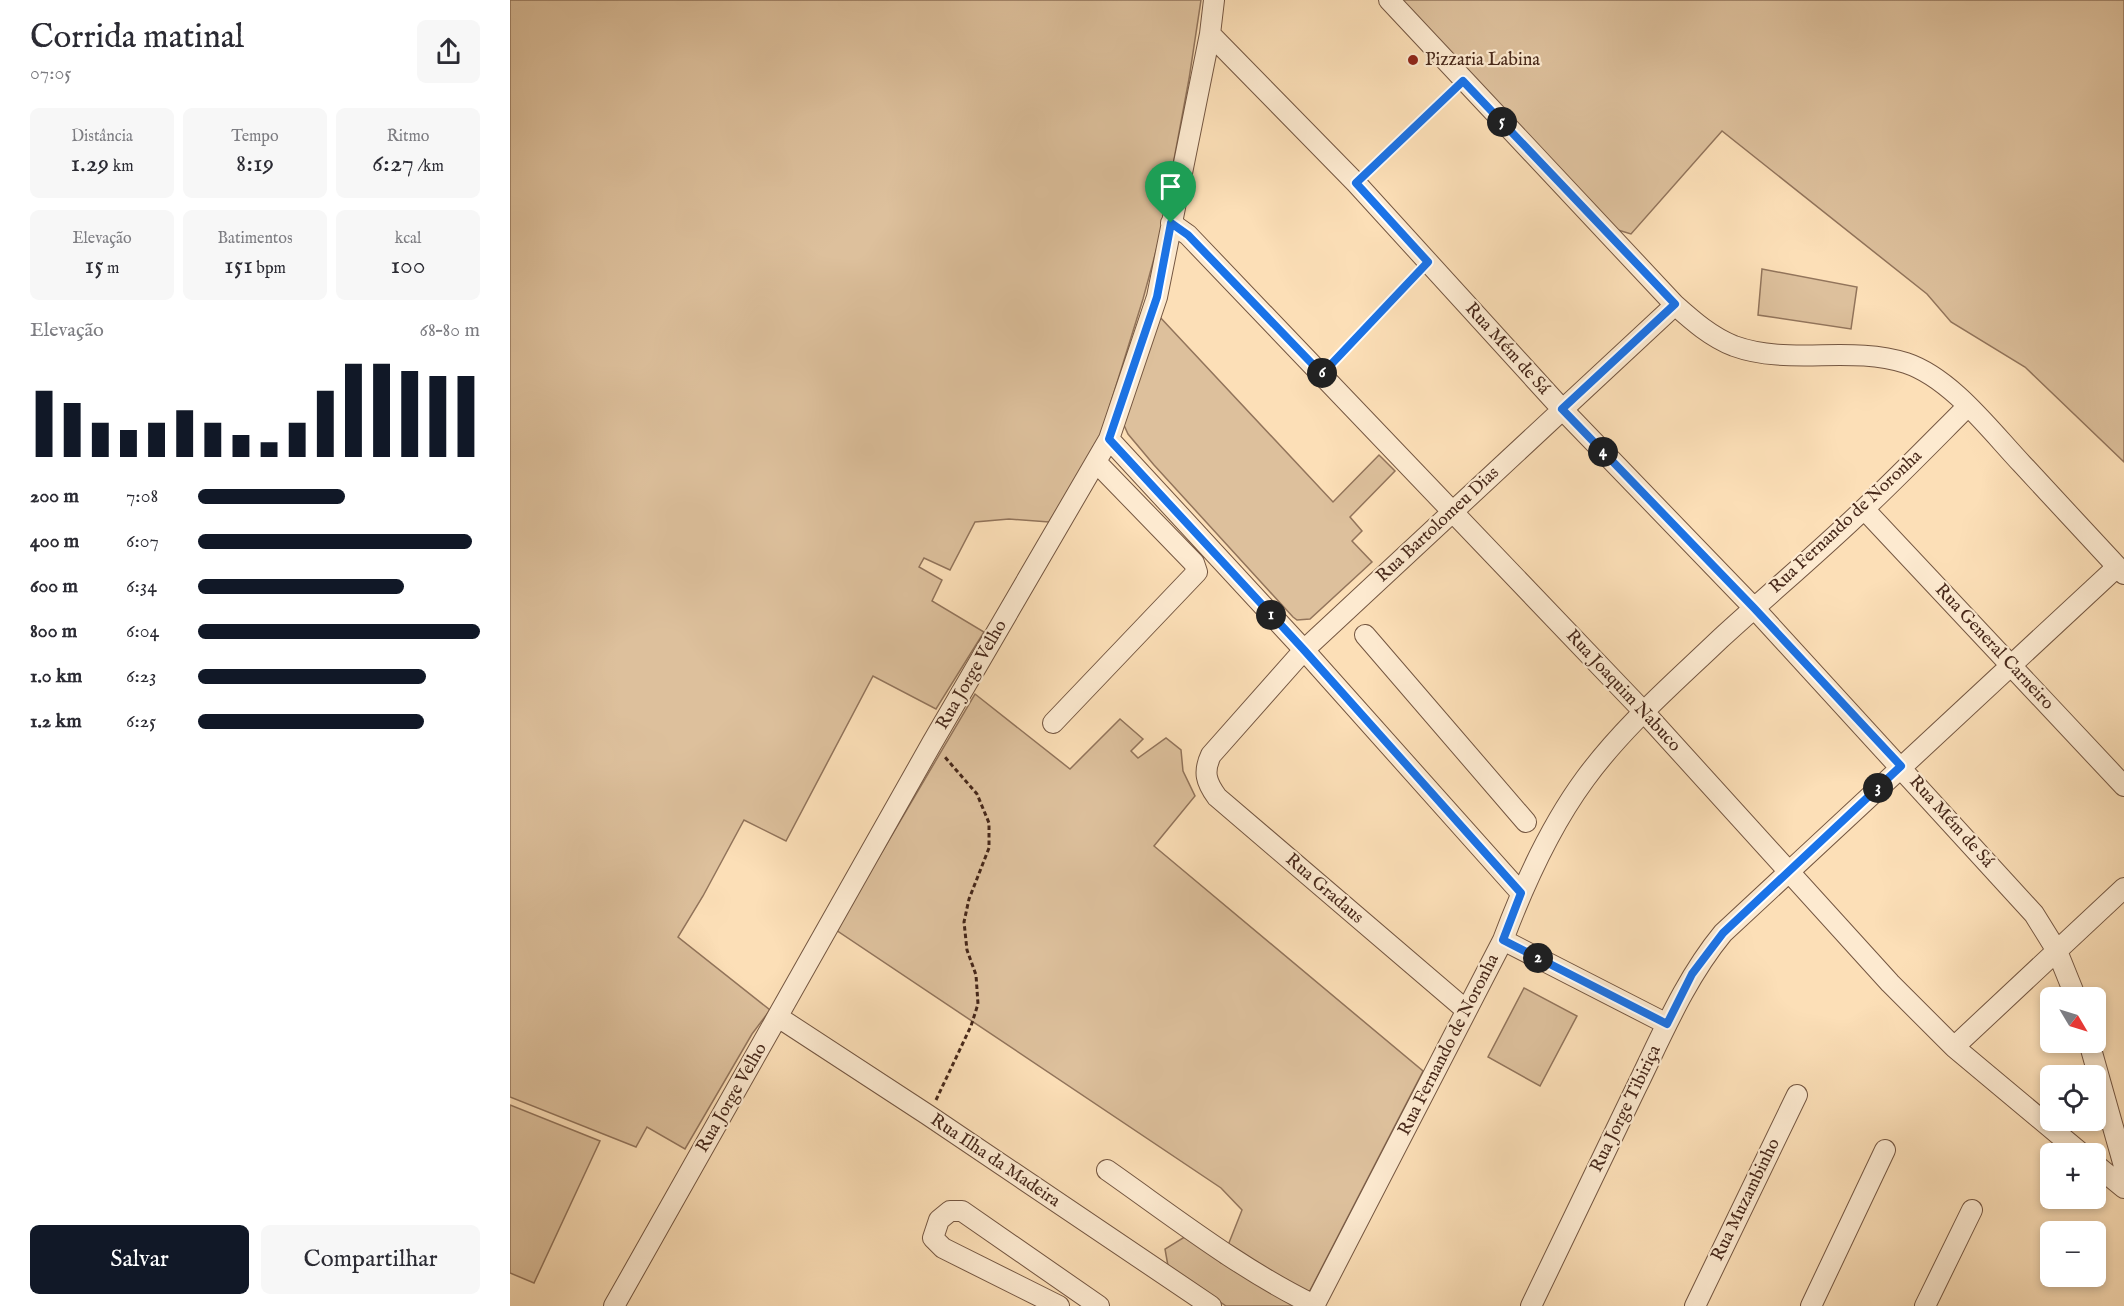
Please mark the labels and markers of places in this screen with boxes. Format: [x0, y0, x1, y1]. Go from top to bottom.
place label: Pizzaria Labina [1425, 49, 1540, 72]
marker: Pizzaria Labina [1406, 53, 1420, 67]
pin: 5 [1487, 107, 1517, 137]
pin [1145, 161, 1196, 223]
pin: 6 [1307, 358, 1337, 388]
pin: 4 [1588, 437, 1618, 467]
pin: 1 [1256, 600, 1286, 630]
pin: 3 [1863, 773, 1893, 803]
pin: 2 [1523, 943, 1553, 973]

